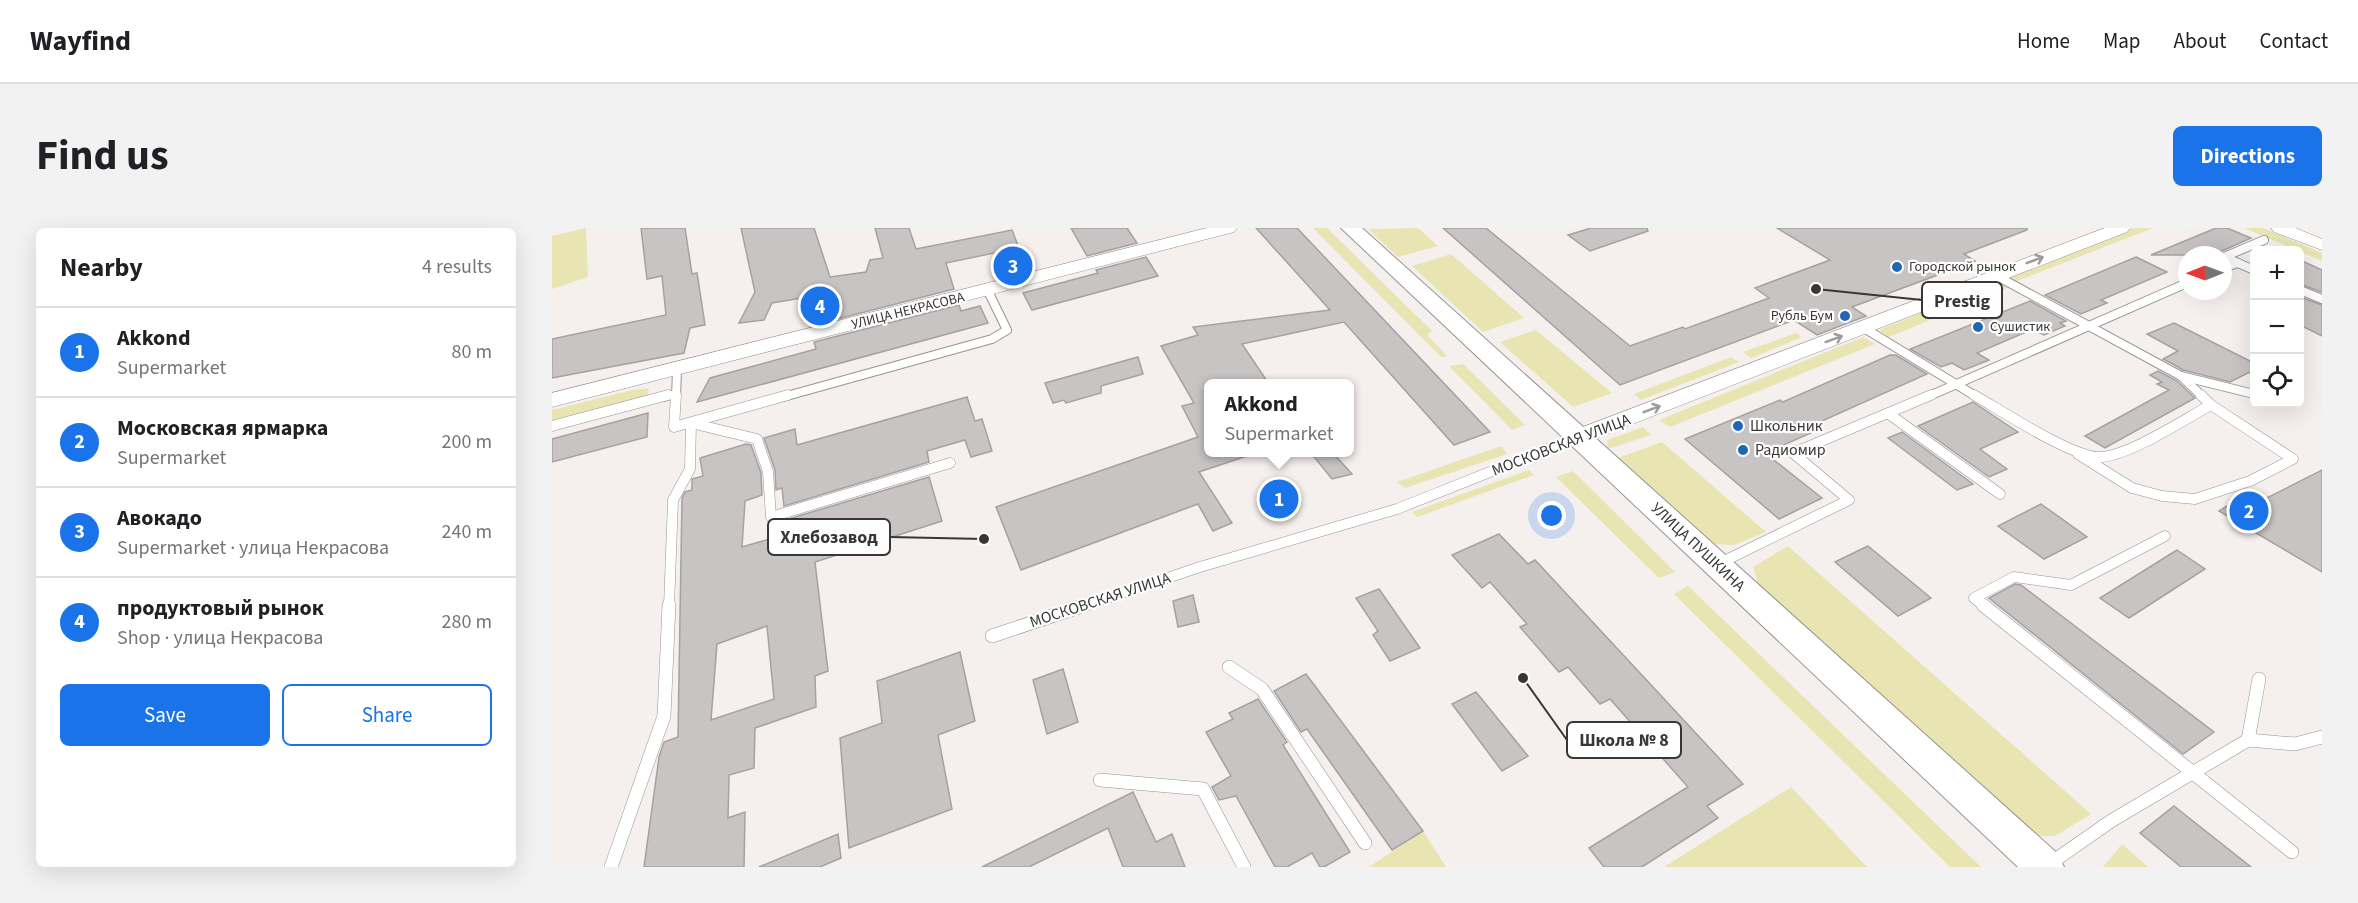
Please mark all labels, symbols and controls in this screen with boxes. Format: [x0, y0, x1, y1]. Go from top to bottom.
text: Wayfind [30, 21, 131, 61]
text: Home [2017, 26, 2070, 56]
text: Map [2103, 26, 2141, 56]
text: About [2174, 26, 2226, 56]
text: Contact [2259, 26, 2328, 56]
text: Find us [36, 126, 169, 186]
button: Directions [2173, 126, 2322, 186]
pin: 3 [994, 243, 1032, 288]
north arrow [2178, 246, 2232, 300]
map controls [2250, 246, 2304, 408]
button: + [2250, 246, 2304, 300]
text: Nearby [60, 249, 143, 286]
text: 4 results [422, 253, 492, 281]
one-way arrow [2025, 254, 2044, 265]
place label: Городской рынок [1909, 257, 2016, 277]
marker: Городской рынок [1890, 260, 1904, 274]
callout: Prestig [1922, 282, 2002, 318]
pin: 4 [800, 284, 840, 328]
street label: УЛИЦА НЕКРАСОВА [849, 287, 967, 335]
text: Prestig [1934, 289, 1990, 314]
button: − [2250, 300, 2304, 354]
place label: Рубль Бум [1771, 306, 1833, 326]
marker: Рубль Бум [1838, 309, 1852, 323]
place label: Сушистик [1990, 317, 2050, 337]
marker: Сушистик [1971, 320, 1985, 334]
text: Akkond [117, 322, 191, 354]
one-way arrow [1824, 332, 1843, 343]
text: 1 [74, 338, 85, 366]
text: 80 m [452, 338, 492, 366]
text: Supermarket [117, 354, 226, 382]
button: locate [2250, 354, 2304, 408]
popup [1204, 379, 1354, 457]
text: Akkond [1224, 388, 1298, 420]
one-way arrow [1643, 403, 1661, 414]
street label: МОСКОВСКАЯ УЛИЦА [1488, 408, 1634, 482]
text: Московская ярмарка [117, 412, 328, 444]
place label: Школьник [1750, 415, 1823, 437]
marker: Школьник [1731, 419, 1745, 433]
text: Supermarket [1224, 420, 1334, 448]
text: 2 [74, 428, 85, 456]
text: 200 m [442, 428, 492, 456]
place label: Радиомир [1755, 439, 1826, 461]
marker: Радиомир [1736, 443, 1750, 457]
text: Supermarket [117, 444, 226, 472]
pin: 1 [1260, 476, 1298, 522]
pin: 2 [2230, 488, 2268, 534]
street label: УЛИЦА ПУШКИНА [1646, 498, 1750, 597]
your location [1537, 501, 1566, 530]
text: Авокадо [117, 502, 202, 534]
text: 3 [74, 518, 85, 546]
text: 240 m [442, 518, 492, 546]
callout: Хлебозавод [768, 519, 890, 555]
text: Хлебозавод [780, 525, 878, 550]
text: Supermarket · улица Некрасова [117, 534, 389, 562]
street label: МОСКОВСКАЯ УЛИЦА [1027, 567, 1174, 633]
text: продуктовый рынок [117, 592, 324, 624]
text: 4 [74, 608, 85, 636]
text: 280 m [442, 608, 492, 636]
text: Shop · улица Некрасова [117, 624, 323, 652]
button: Save [60, 684, 270, 746]
button: Share [282, 684, 492, 746]
callout: Школа № 8 [1567, 722, 1681, 758]
text: Школа № 8 [1579, 728, 1669, 753]

